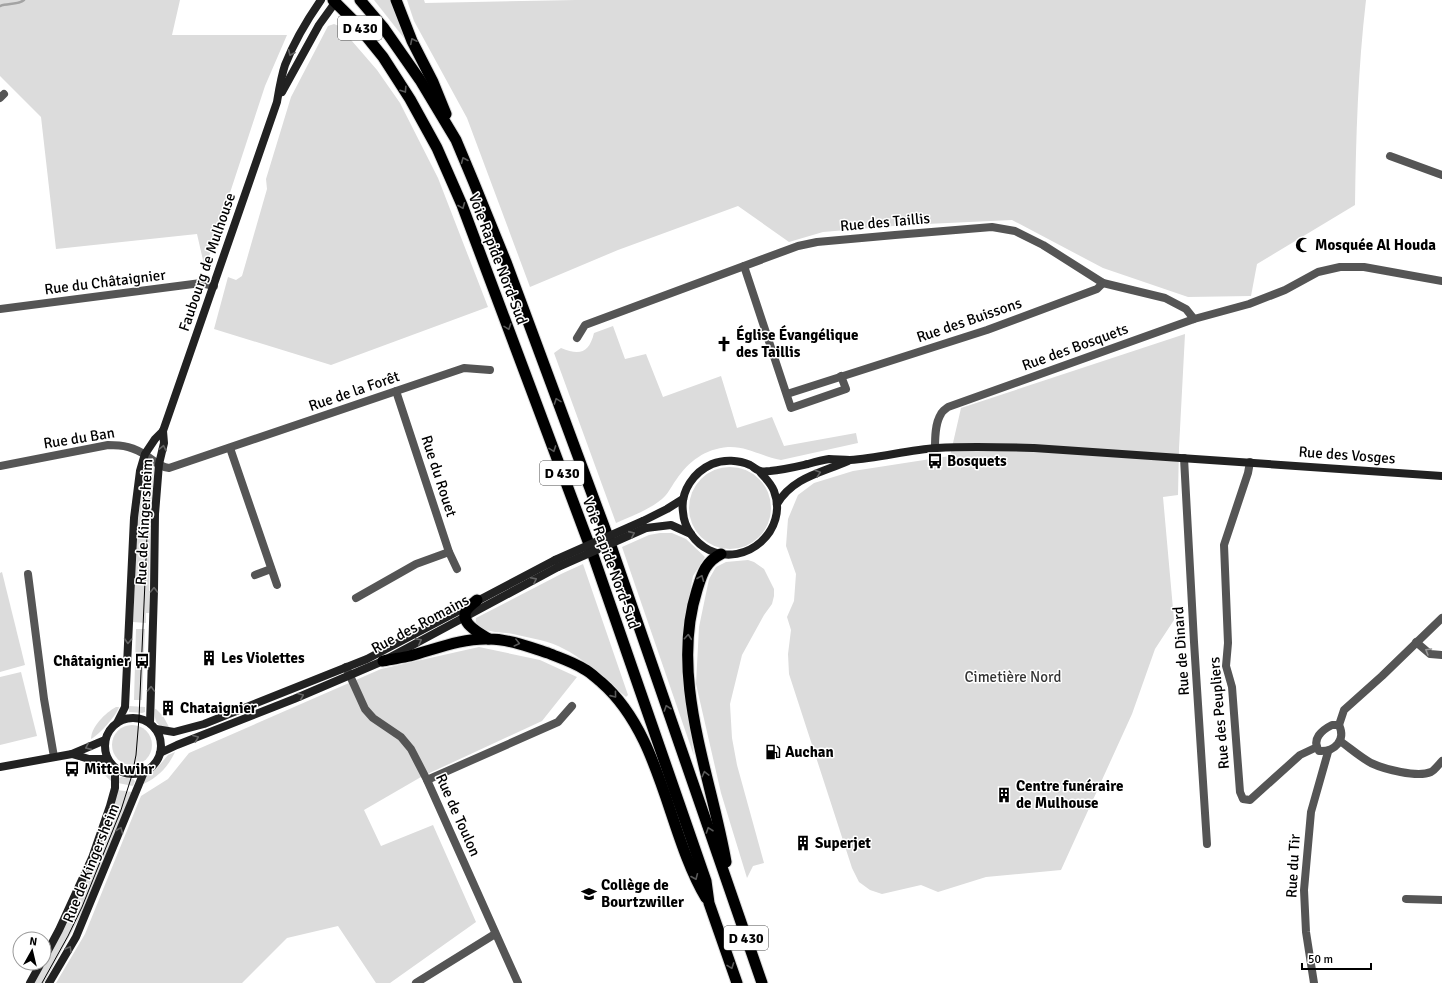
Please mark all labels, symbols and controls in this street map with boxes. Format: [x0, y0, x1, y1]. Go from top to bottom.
road number: D 430 [338, 16, 382, 40]
one-way arrow [410, 37, 417, 45]
one-way arrow [288, 48, 296, 56]
one-way arrow [399, 85, 406, 92]
one-way arrow [461, 156, 469, 164]
street label: Faubourg de Mulhouse [175, 190, 239, 334]
street label: Voie Rapide Nord-Sud [465, 191, 531, 327]
one-way arrow [457, 201, 465, 209]
street label: Rue des Taillis [839, 209, 931, 235]
mosque icon: Mosquée Al Houda [1294, 236, 1312, 254]
place label: Mosquée Al Houda [1315, 236, 1436, 254]
street label: Rue du Châtaignier [43, 266, 167, 298]
street label: Rue des Buissons [914, 293, 1024, 346]
street label: Rue des Bosquets [1019, 319, 1131, 375]
one-way arrow [504, 324, 512, 331]
place label: Église Évangélique des Taillis [736, 325, 858, 361]
church icon: Église Évangélique des Taillis [715, 335, 733, 353]
street label: Rue de la Forêt [306, 367, 402, 415]
one-way arrow [554, 397, 562, 404]
street label: Rue du Ban [42, 423, 116, 453]
street label: Rue du Rouet [417, 433, 461, 519]
street label: Rue des Vosges [1298, 443, 1397, 467]
one-way arrow [158, 445, 166, 451]
one-way arrow [549, 446, 557, 453]
bus stop icon: Bosquets [926, 452, 944, 470]
place label: Bosquets [947, 452, 1007, 470]
street label: Rue de Kingersheim [132, 458, 156, 586]
road number: D 430 [540, 461, 584, 485]
one-way arrow [814, 469, 821, 478]
street label: Voie Rapide Nord-Sud [579, 495, 643, 631]
one-way arrow [629, 531, 636, 539]
one-way arrow [697, 574, 705, 581]
one-way arrow [529, 577, 537, 585]
one-way arrow [150, 587, 159, 593]
street label: Rue des Romains [368, 591, 472, 657]
street label: Rue de Dinard [1169, 606, 1193, 696]
one-way arrow [683, 634, 692, 640]
one-way arrow [124, 638, 132, 644]
one-way arrow [415, 638, 422, 646]
one-way arrow [513, 639, 520, 647]
one-way arrow [1425, 648, 1432, 655]
building icon: Les Violettes [200, 649, 218, 667]
place label: Les Violettes [221, 649, 305, 667]
place label: Châtaignier [53, 652, 130, 670]
bus stop icon: Châtaignier [133, 652, 151, 670]
street label: Rue des Peupliers [1205, 656, 1233, 770]
park label: Cimetière Nord [965, 668, 1061, 686]
one-way arrow [146, 686, 155, 692]
one-way arrow [609, 691, 616, 698]
one-way arrow [297, 693, 305, 701]
building icon: Chataignier [159, 699, 177, 717]
place label: Chataignier [180, 699, 257, 717]
one-way arrow [663, 704, 672, 711]
one-way arrow [193, 734, 200, 742]
one-way arrow [85, 742, 93, 750]
fuel station icon: Auchan [764, 743, 782, 761]
place label: Auchan [785, 743, 834, 761]
bus stop icon: Mittelwihr [63, 760, 81, 778]
place label: Mittelwihr [84, 760, 154, 778]
one-way arrow [702, 770, 710, 777]
street label: Rue de Toulon [432, 771, 484, 859]
place label: Centre funéraire de Mulhouse [1016, 777, 1123, 812]
building icon: Centre funéraire de Mulhouse [995, 786, 1013, 804]
street label: Rue de Kingersheim [59, 801, 123, 925]
one-way arrow [116, 827, 124, 834]
one-way arrow [706, 827, 714, 834]
street label: Rue du Tir [1282, 833, 1304, 898]
building icon: Superjet [794, 834, 812, 852]
place label: Superjet [815, 834, 871, 852]
one-way arrow [690, 874, 698, 881]
place label: Collège de Bourtzwiller [601, 876, 684, 911]
school or university icon: Collège de Bourtzwiller [580, 885, 598, 903]
road number: D 430 [724, 926, 768, 950]
north arrow [12, 931, 52, 971]
text: N [29, 935, 38, 949]
scale bar [1302, 945, 1371, 971]
one-way arrow [64, 946, 71, 953]
text: 50 m [1308, 952, 1333, 967]
one-way arrow [726, 962, 735, 969]

